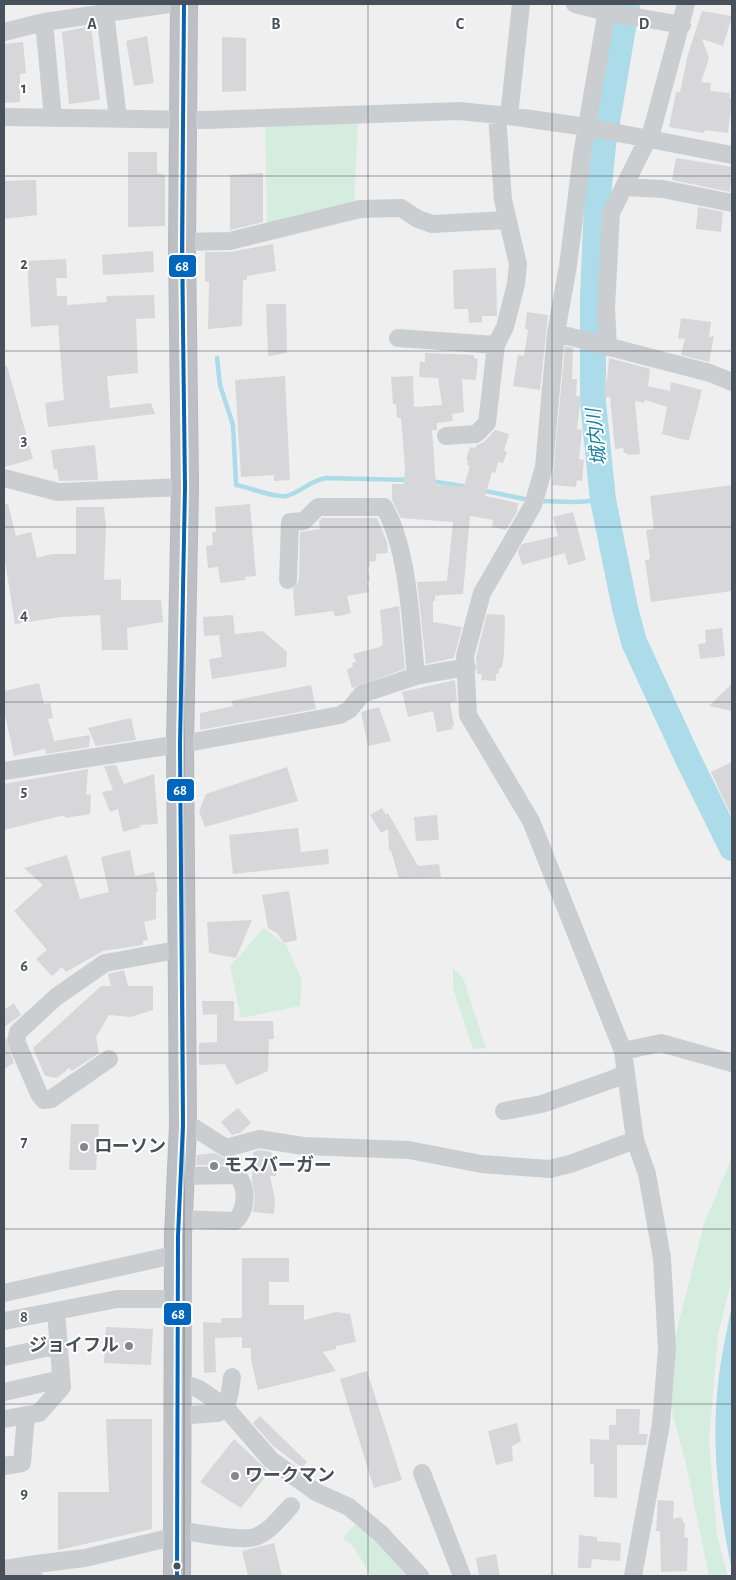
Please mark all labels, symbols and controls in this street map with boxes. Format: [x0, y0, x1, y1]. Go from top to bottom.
text: A [87, 16, 97, 32]
text: B [271, 16, 281, 32]
text: C [456, 16, 465, 32]
text: D [639, 16, 650, 32]
text: 1 [21, 80, 27, 96]
line badge: 68 [168, 254, 197, 278]
text: 2 [20, 256, 28, 272]
text: 68 [175, 260, 189, 274]
water label: 城内川 [583, 406, 609, 466]
text: 3 [21, 432, 28, 448]
text: 4 [20, 607, 28, 623]
line badge: 68 [166, 778, 195, 802]
text: 5 [21, 783, 28, 799]
text: 68 [173, 784, 187, 798]
text: 6 [20, 958, 28, 974]
text: 7 [21, 1134, 28, 1150]
place label: ローソン [94, 1138, 166, 1156]
marker: ローソン [78, 1141, 90, 1153]
place label: モスバーガー [224, 1155, 332, 1175]
marker: モスバーガー [208, 1160, 220, 1172]
line badge: 68 [163, 1302, 192, 1326]
text: 68 [171, 1308, 185, 1322]
text: 8 [20, 1309, 28, 1325]
place label: ジョイフル [29, 1336, 119, 1355]
marker: ジョイフル [123, 1340, 135, 1352]
place label: ワークマン [245, 1466, 335, 1485]
marker: ワークマン [229, 1470, 241, 1482]
text: 9 [20, 1485, 28, 1501]
unlabelled marker [172, 1561, 182, 1571]

